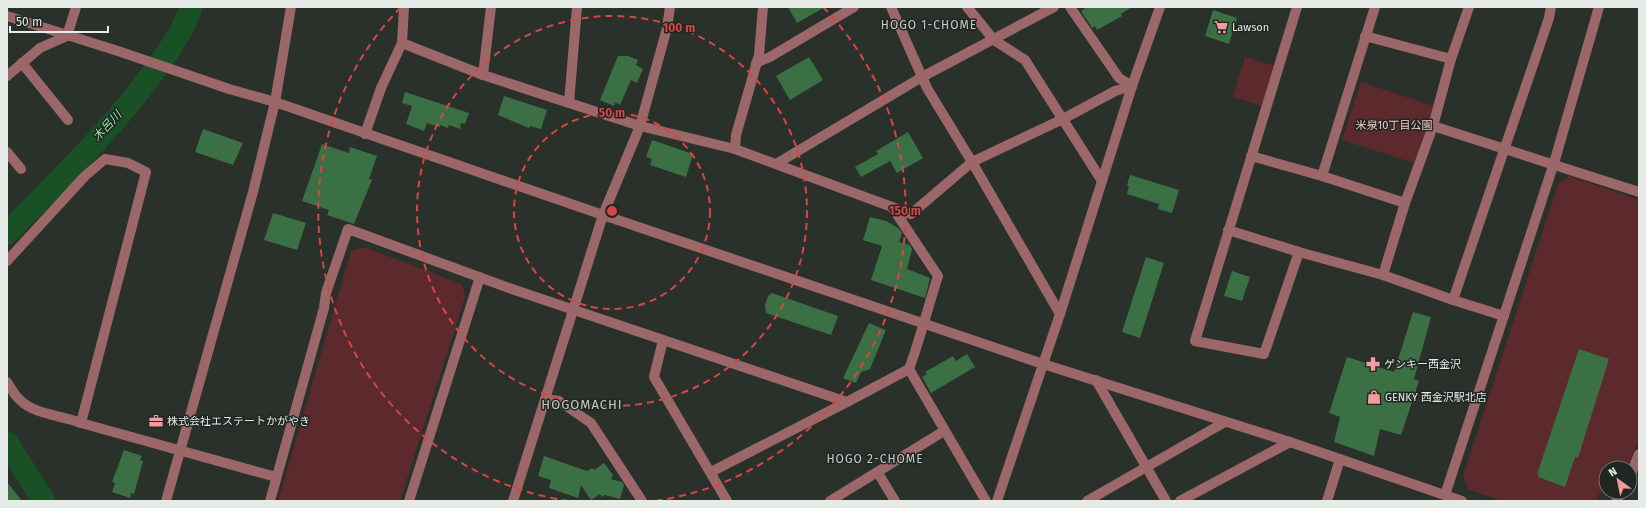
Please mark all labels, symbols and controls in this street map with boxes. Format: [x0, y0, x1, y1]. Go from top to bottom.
scale bar [10, 8, 108, 34]
text: 50 m [16, 15, 42, 29]
district label: HOGO 1-CHOME [881, 18, 977, 32]
supermarket icon: Lawson [1213, 19, 1229, 35]
text: 100 m [663, 21, 695, 35]
place label: Lawson [1232, 21, 1269, 34]
text: 50 m [599, 106, 625, 120]
water label: 木呂川 [90, 107, 126, 144]
park label: 米泉10丁目公園 [1356, 119, 1432, 132]
centre of rings [605, 204, 619, 218]
text: 150 m [889, 204, 921, 218]
pharmacy icon: ゲンキー西金沢 [1365, 356, 1381, 372]
place label: ゲンキー西金沢 [1384, 358, 1461, 371]
shop icon: GENKY 西金沢駅北店 [1366, 389, 1382, 405]
place label: GENKY 西金沢駅北店 [1385, 391, 1487, 404]
district label: HOGOMACHI [541, 397, 623, 412]
office icon: 株式会社エステートかがやき [148, 413, 164, 429]
place label: 株式会社エステートかがやき [167, 415, 310, 428]
district label: HOGO 2-CHOME [826, 452, 924, 466]
north arrow [1598, 460, 1638, 500]
text: N [1606, 465, 1619, 479]

